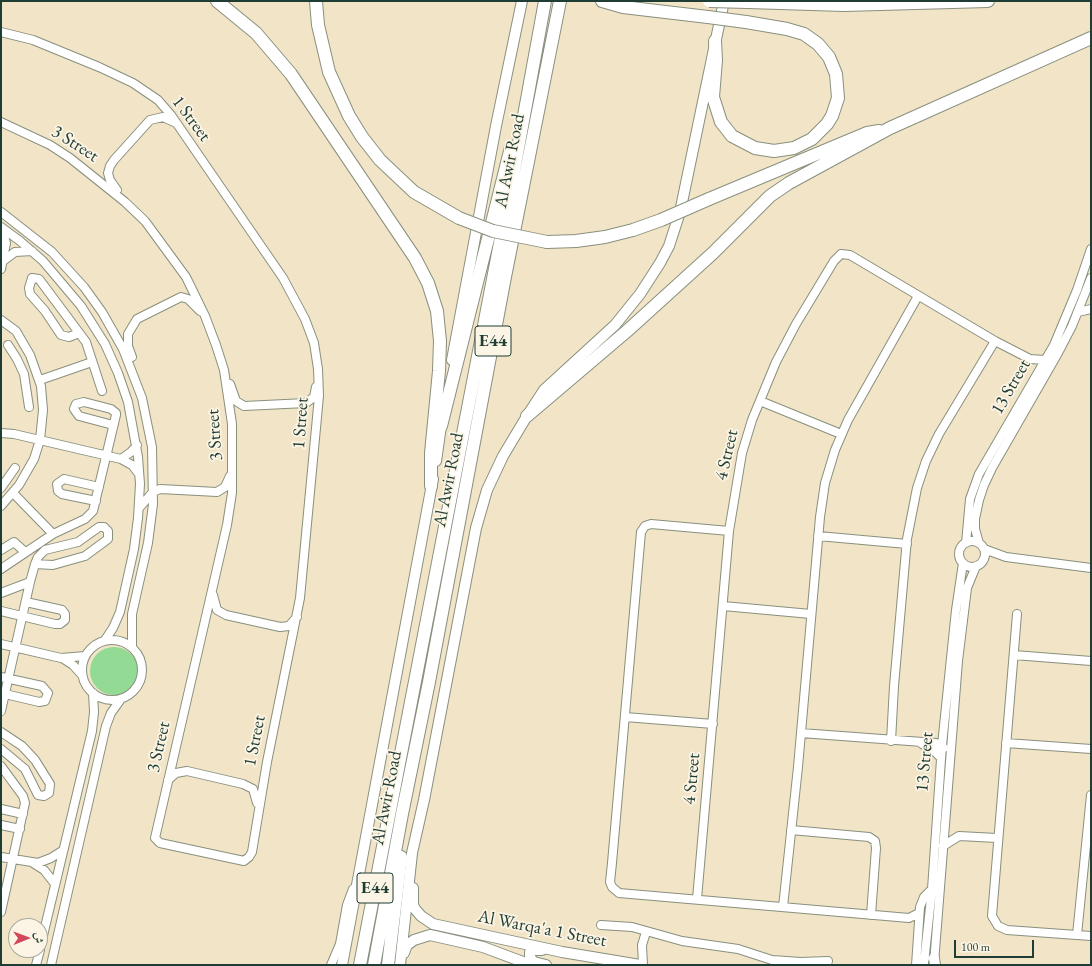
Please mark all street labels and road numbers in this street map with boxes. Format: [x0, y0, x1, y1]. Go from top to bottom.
street label: 1 Street [167, 92, 215, 146]
street label: Al Awir Road [490, 112, 530, 210]
street label: 3 Street [47, 121, 103, 167]
road number: E44 [475, 326, 511, 356]
street label: 13 Street [987, 355, 1035, 419]
street label: 1 Street [288, 396, 314, 450]
street label: 3 Street [202, 408, 228, 462]
street label: 4 Street [711, 427, 743, 483]
street label: Al Awir Road [429, 431, 469, 529]
street label: 1 Street [239, 714, 271, 768]
street label: 3 Street [143, 719, 175, 775]
street label: 13 Street [912, 731, 938, 793]
street label: Al Awir Road [367, 749, 407, 847]
street label: 4 Street [679, 752, 705, 806]
road number: E44 [357, 873, 393, 903]
street label: Al Warqa'a 1 Street [476, 906, 608, 952]

